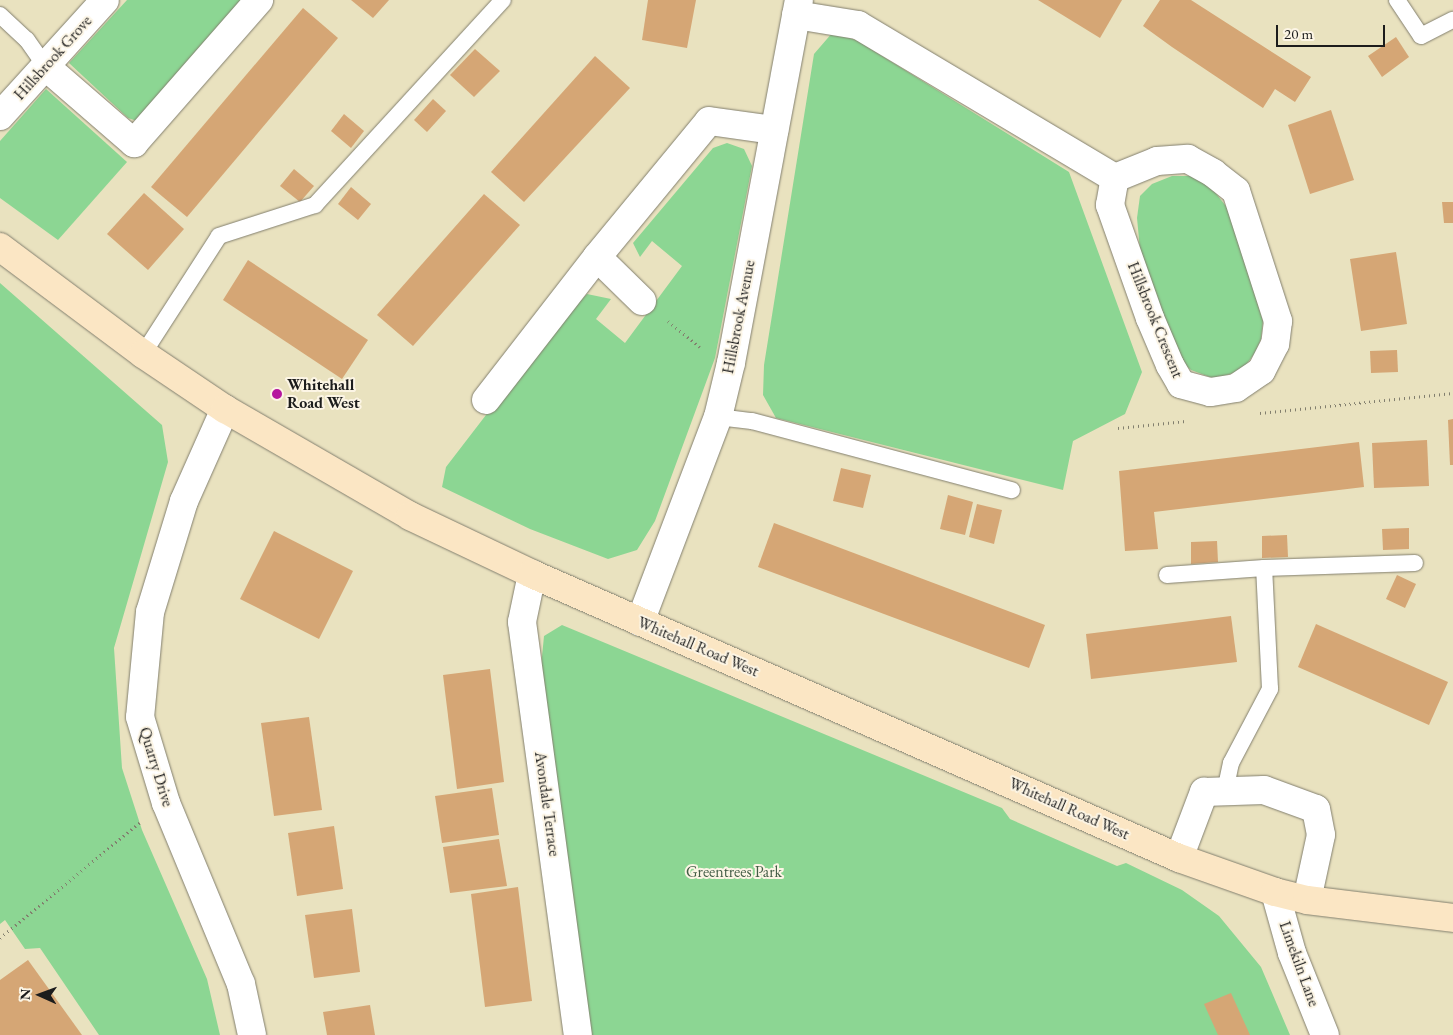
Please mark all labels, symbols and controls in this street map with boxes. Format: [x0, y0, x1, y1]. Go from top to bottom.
street label: Hillsbrook Grove [10, 12, 96, 104]
scale bar [1278, 15, 1387, 47]
text: 20 m [1284, 24, 1313, 43]
street label: Hillsbrook Avenue [719, 258, 759, 376]
street label: Hillsbrook Crescent [1123, 259, 1187, 381]
place label: Whitehall Road West [287, 375, 360, 413]
marker: Whitehall Road West [271, 388, 283, 400]
street label: Whitehall Road West [635, 613, 761, 681]
street label: Quarry Drive [135, 725, 177, 809]
street label: Avondale Terrace [530, 750, 564, 858]
street label: Whitehall Road West [1006, 774, 1132, 844]
park label: Greentrees Park [686, 862, 782, 882]
street label: Limekiln Lane [1275, 919, 1323, 1009]
north arrow [15, 970, 65, 1020]
text: N [16, 989, 34, 1000]

